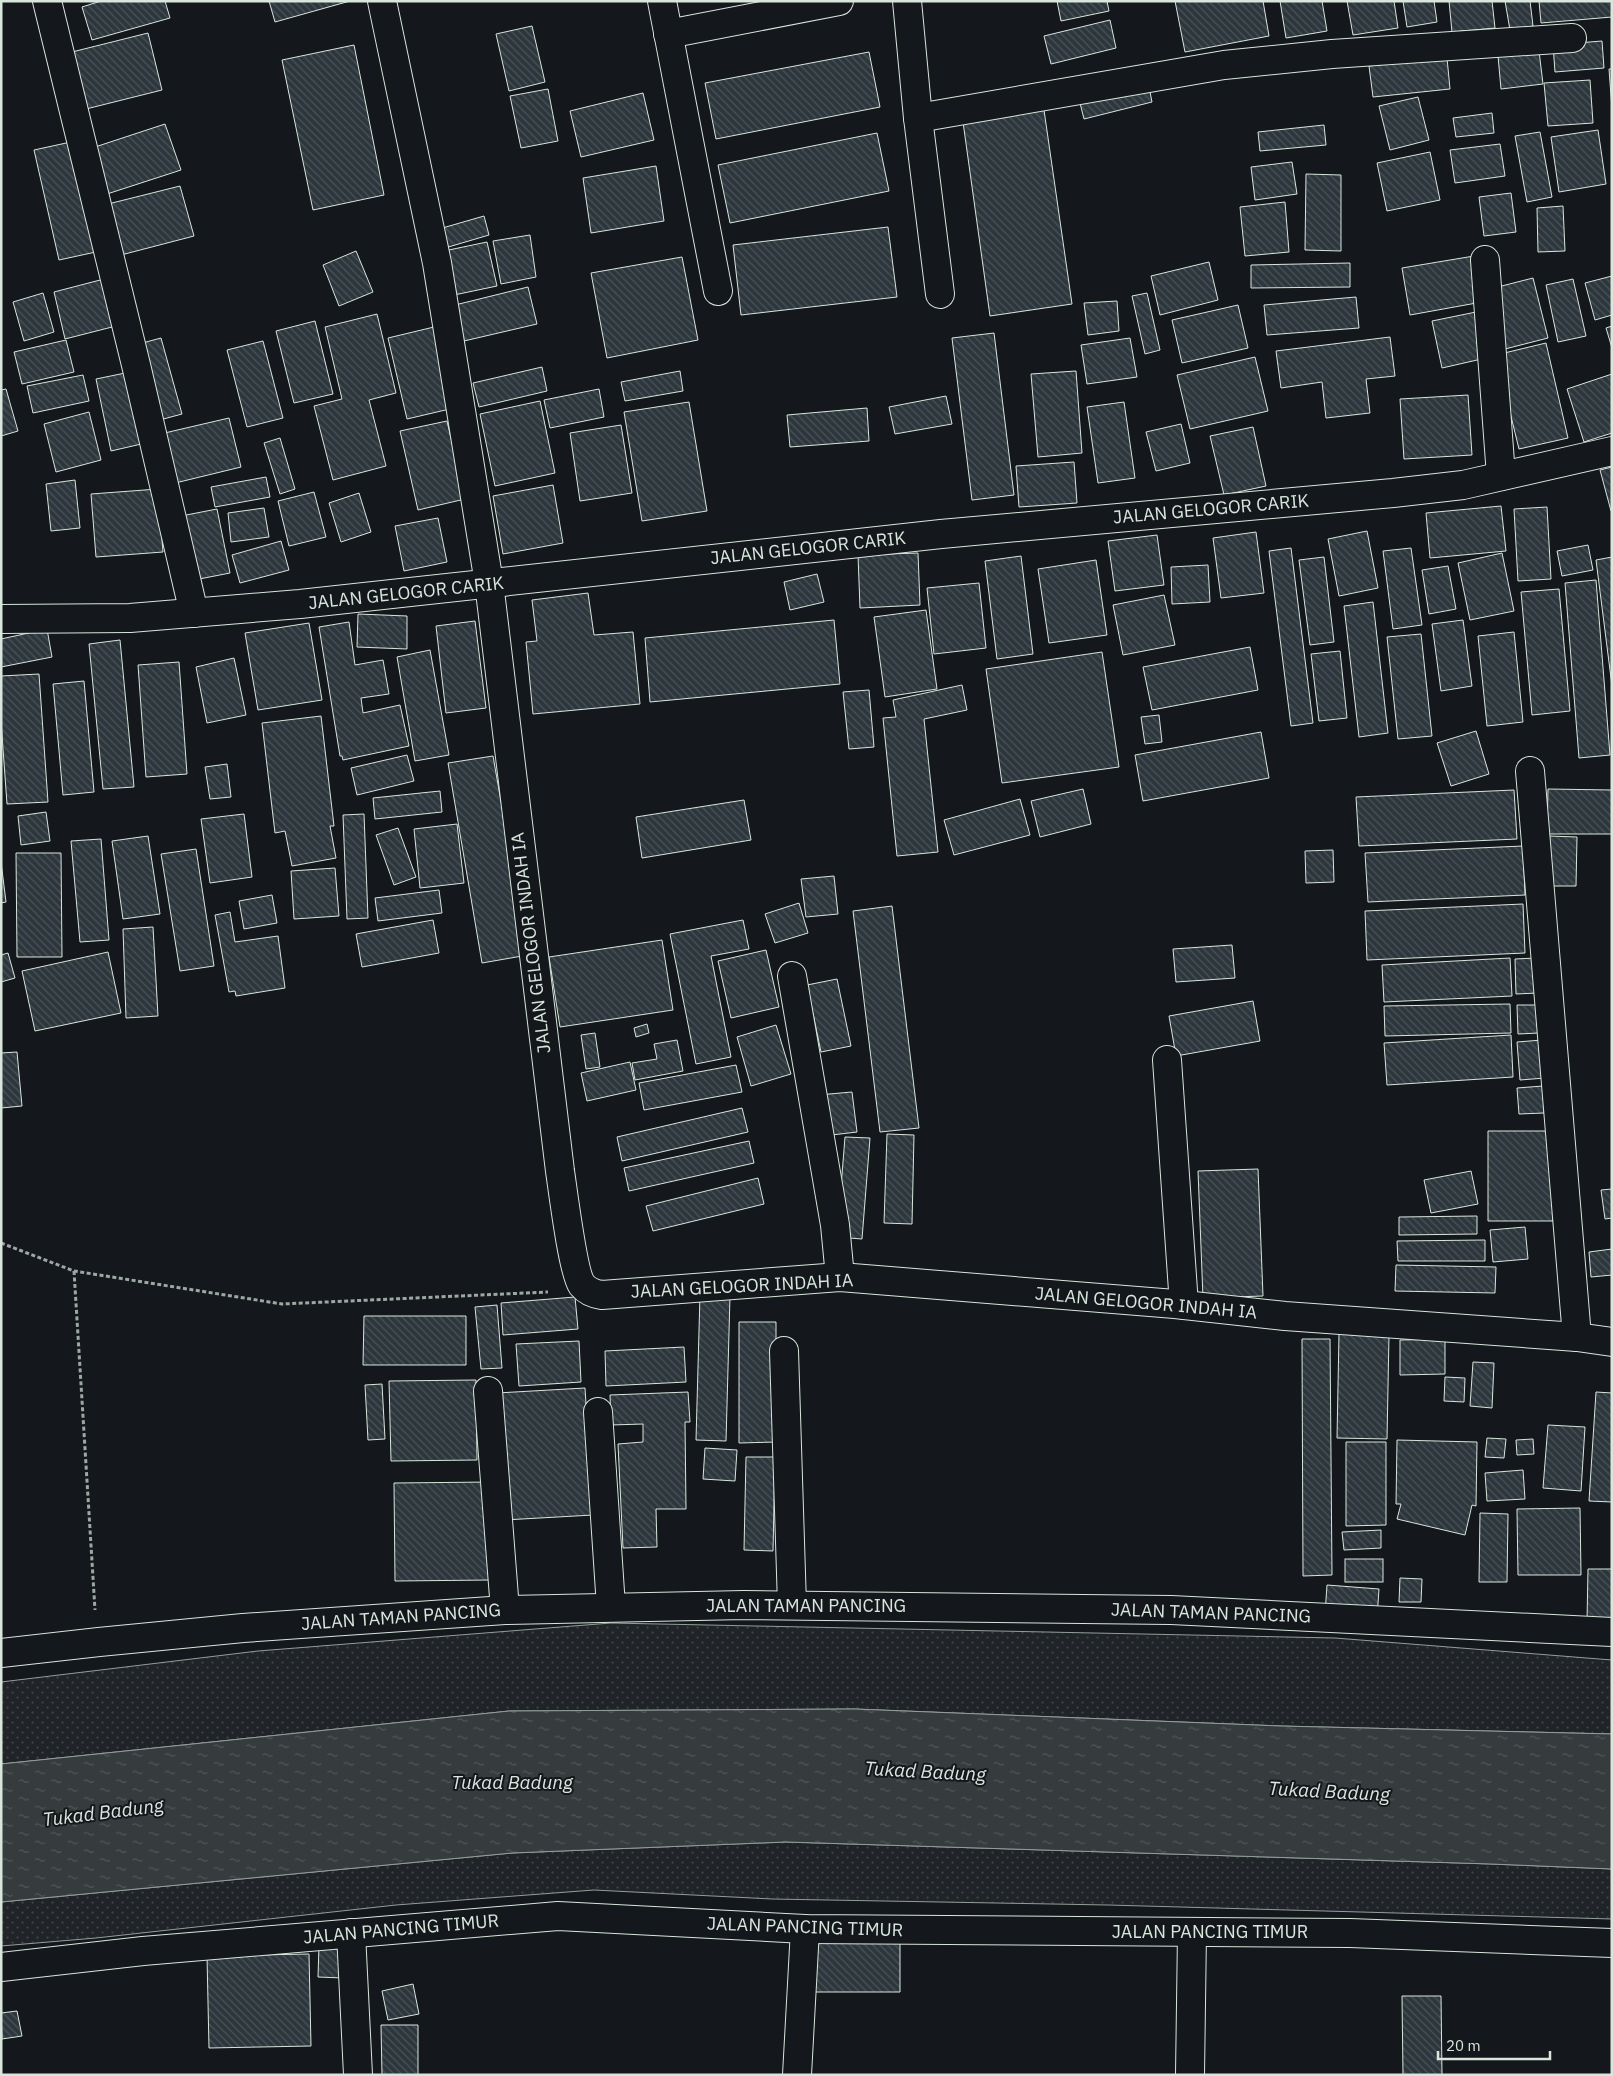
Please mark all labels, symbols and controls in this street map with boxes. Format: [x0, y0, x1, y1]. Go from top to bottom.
street label: JALAN GELOGOR CARIK [1112, 488, 1310, 529]
street label: JALAN GELOGOR CARIK [709, 526, 907, 569]
street label: JALAN GELOGOR CARIK [307, 571, 505, 614]
street label: JALAN GELOGOR INDAH IA [505, 831, 555, 1055]
street label: JALAN GELOGOR INDAH IA [630, 1268, 854, 1303]
street label: JALAN GELOGOR INDAH IA [1034, 1281, 1258, 1324]
street label: JALAN TAMAN PANCING [706, 1594, 906, 1617]
street label: JALAN TAMAN PANCING [300, 1598, 502, 1635]
street label: JALAN TAMAN PANCING [1111, 1598, 1311, 1627]
water label: Tukad Badung [864, 1756, 988, 1786]
water label: Tukad Badung [451, 1770, 574, 1794]
water label: Tukad Badung [1268, 1776, 1392, 1806]
water label: Tukad Badung [41, 1793, 166, 1831]
street label: JALAN PANCING TIMUR [302, 1908, 500, 1949]
street label: JALAN PANCING TIMUR [706, 1912, 904, 1941]
street label: JALAN PANCING TIMUR [1112, 1920, 1308, 1943]
scale bar [1438, 2028, 1550, 2060]
text: 20 m [1446, 2036, 1481, 2055]

